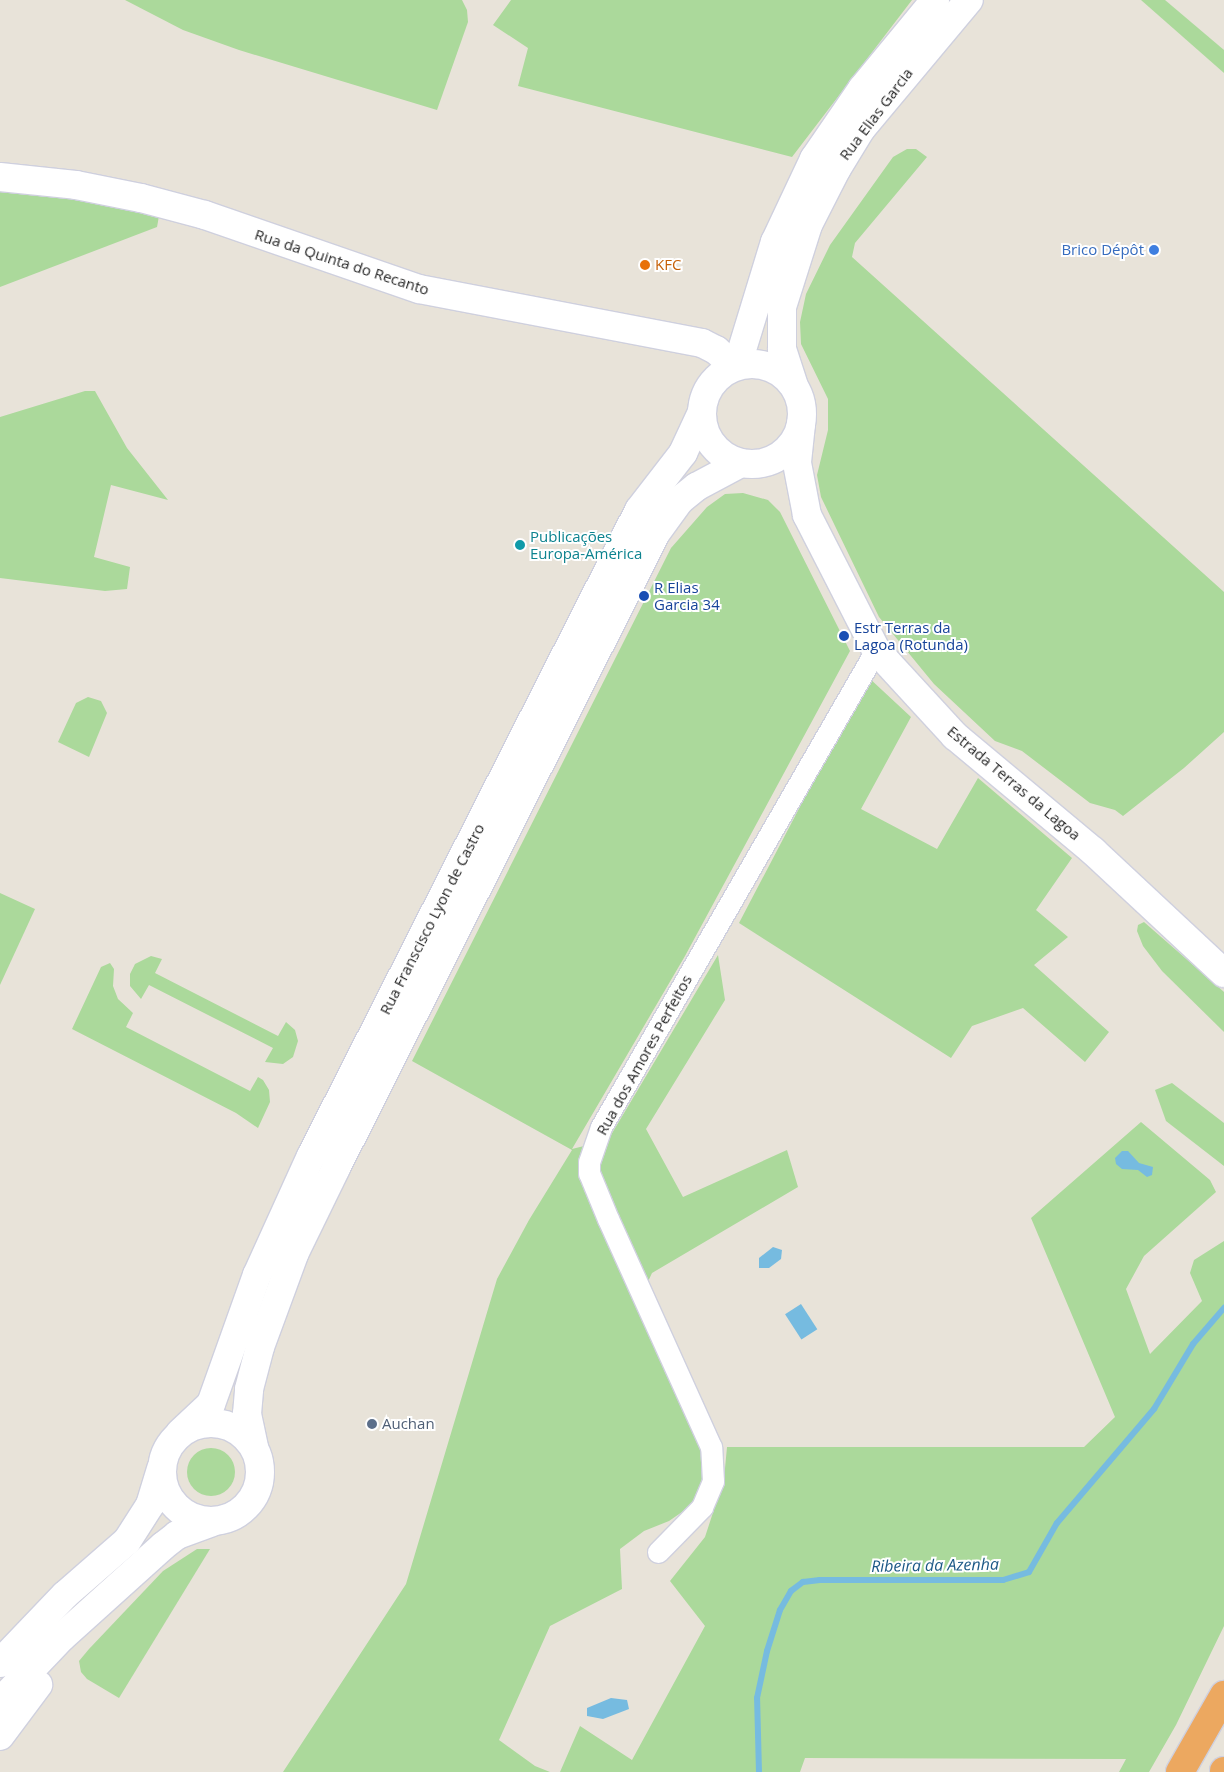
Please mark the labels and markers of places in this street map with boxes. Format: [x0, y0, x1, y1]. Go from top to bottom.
place label: Brico Dépôt [1061, 241, 1144, 259]
marker: Brico Dépôt [1148, 244, 1160, 256]
place label: KFC [655, 256, 681, 274]
marker: KFC [639, 259, 651, 271]
place label: Publicações Europa-América [530, 527, 642, 562]
marker: Publicações Europa-América [514, 539, 526, 551]
place label: R Elias Garcia 34 [654, 578, 720, 613]
marker: R Elias Garcia 34 [638, 590, 650, 602]
place label: Estr Terras da Lagoa (Rotunda) [854, 618, 968, 653]
marker: Estr Terras da Lagoa (Rotunda) [838, 630, 850, 642]
place label: Auchan [382, 1415, 435, 1433]
marker: Auchan [366, 1418, 378, 1430]

